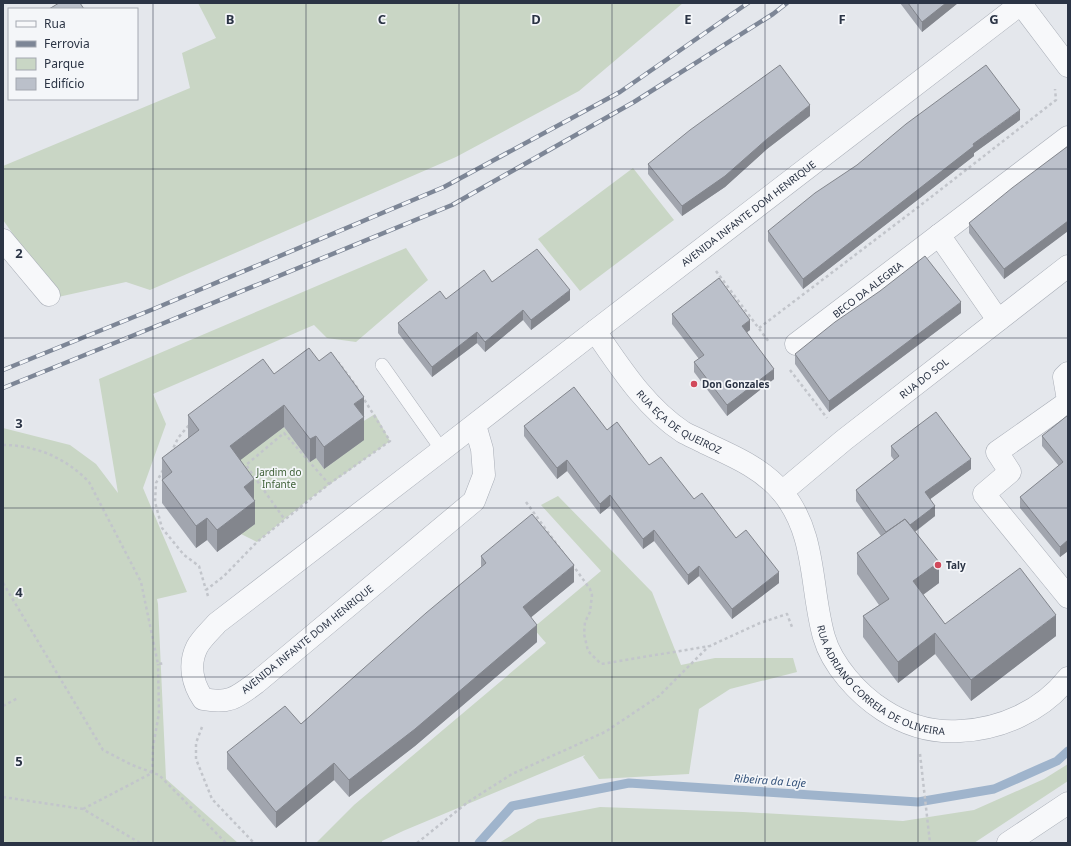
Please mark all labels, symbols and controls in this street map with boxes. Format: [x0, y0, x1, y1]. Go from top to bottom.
legend [8, 8, 138, 100]
text: B [226, 10, 234, 28]
text: C [378, 10, 386, 28]
text: D [531, 10, 541, 28]
text: E [684, 10, 692, 28]
text: F [838, 10, 846, 28]
text: G [989, 10, 999, 28]
text: Rua [44, 15, 66, 32]
text: Ferrovia [44, 35, 90, 52]
text: Parque [44, 55, 85, 72]
text: Edifício [44, 75, 85, 92]
street label: AVENIDA INFANTE DOM HENRIQUE [678, 157, 818, 269]
text: 2 [15, 244, 23, 262]
street label: BECO DA ALEGRIA [829, 258, 906, 321]
street label: RUA DO SOL [896, 354, 951, 402]
place label: Don Gonzales [702, 377, 770, 391]
marker: Don Gonzales [689, 379, 699, 389]
street label: RUA EÇA DE QUEIROZ [634, 387, 724, 457]
text: 3 [15, 414, 23, 432]
park label: Jardim do Infante [255, 465, 302, 491]
place label: Taly [946, 558, 966, 572]
marker: Taly [933, 560, 943, 570]
street label: AVENIDA INFANTE DOM HENRIQUE [238, 581, 376, 697]
text: 4 [15, 583, 23, 601]
street label: RUA ADRIANO CORREIA DE OLIVEIRA [814, 623, 946, 738]
text: 5 [15, 752, 23, 770]
water label: Ribeira da Laje [733, 770, 807, 790]

